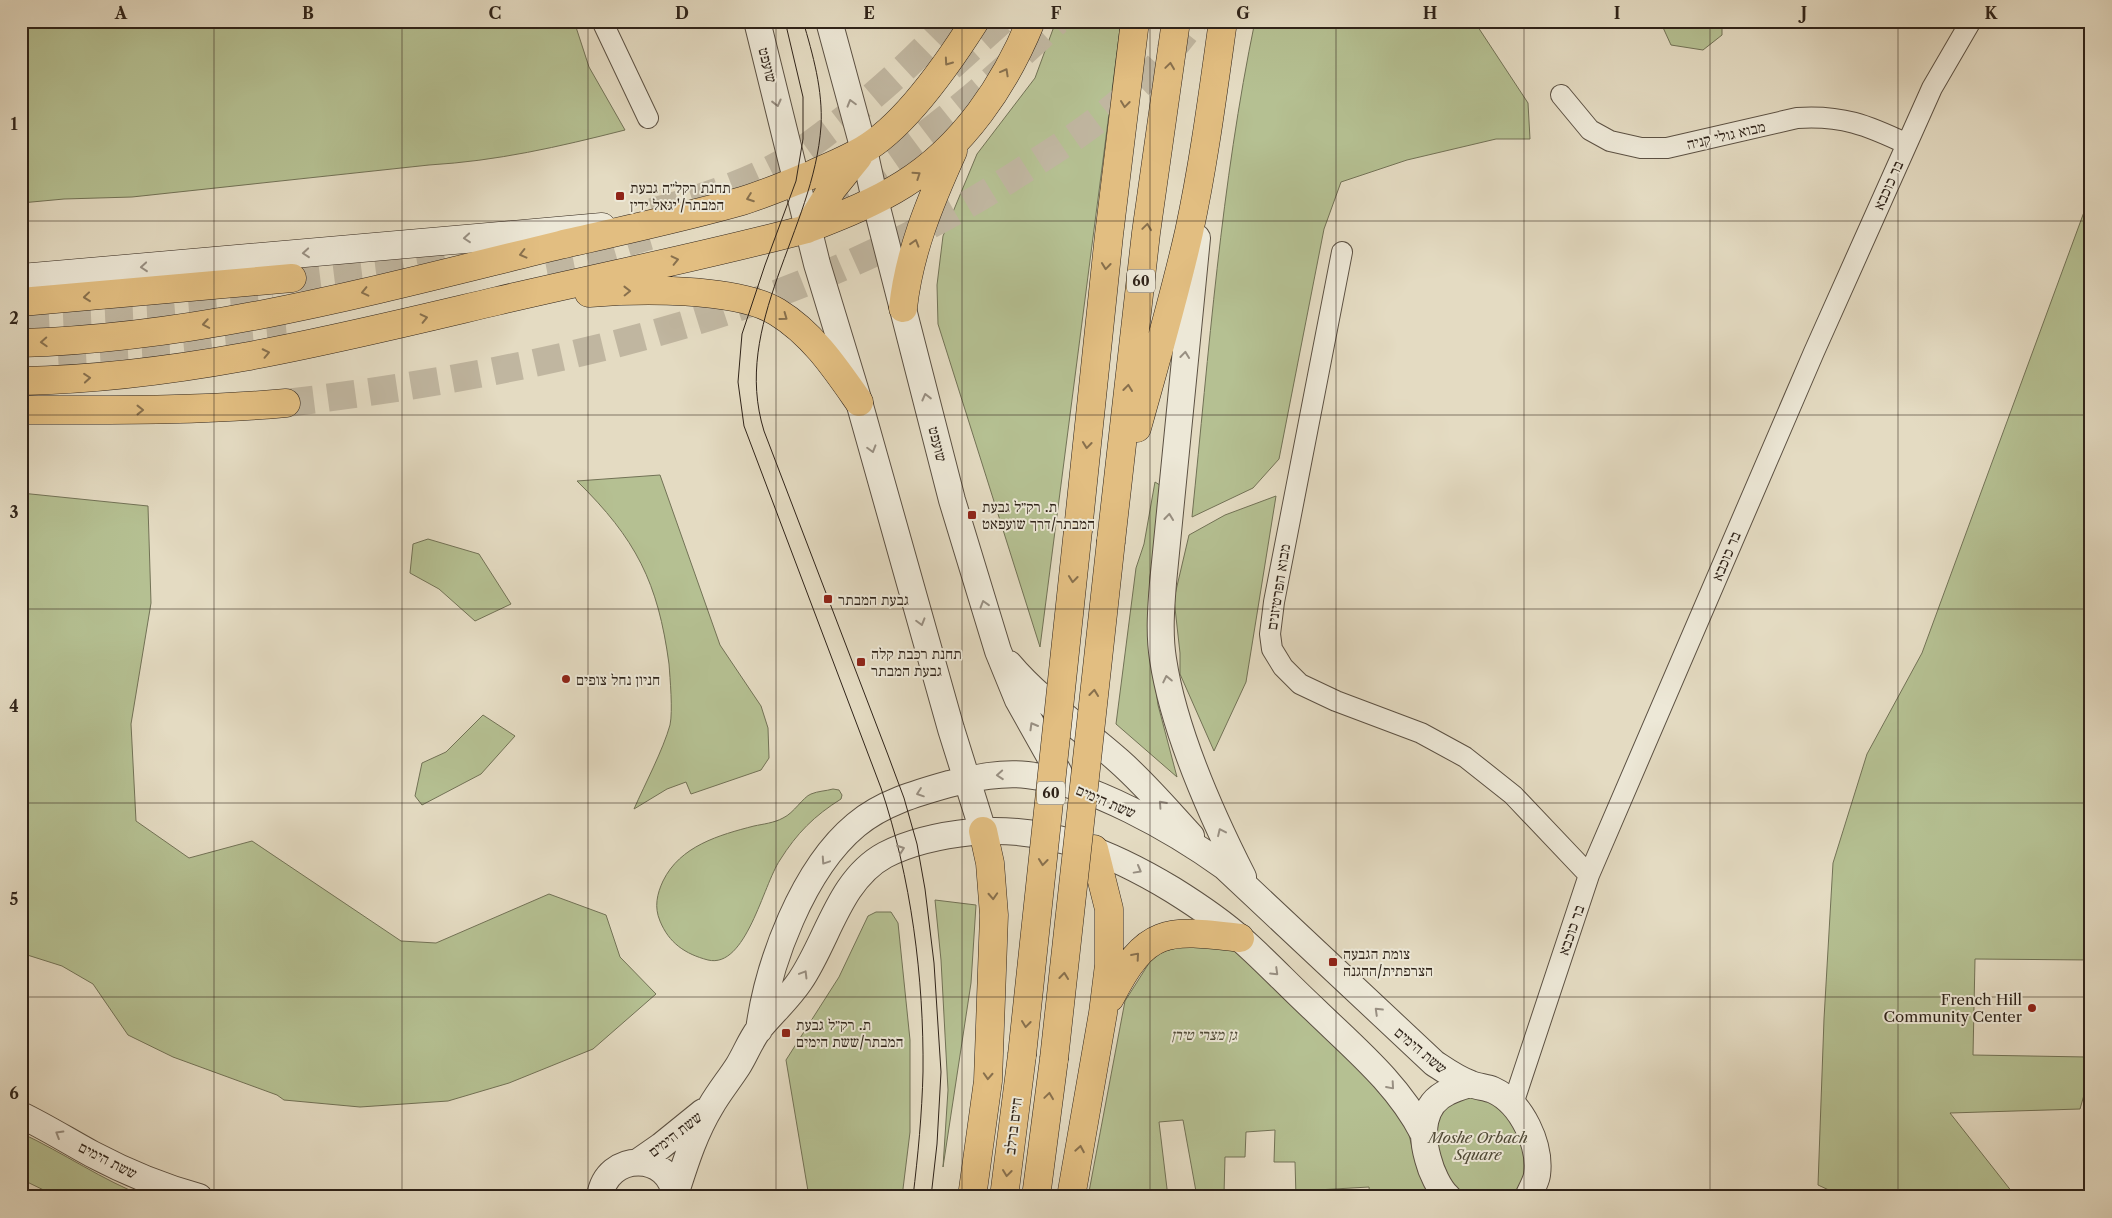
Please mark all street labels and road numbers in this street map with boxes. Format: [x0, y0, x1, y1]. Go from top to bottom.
street label: שועפט [754, 45, 782, 85]
street label: מבוא גולי קניה [1685, 117, 1767, 153]
street label: בר כוכבא [1869, 157, 1907, 213]
road number: 60 [1127, 270, 1155, 292]
street label: שועפט [924, 424, 952, 464]
street label: בר כוכבא [1707, 528, 1745, 584]
street label: מבוא הפרטיזנים [1262, 543, 1294, 631]
street label: ששת הימים [1073, 780, 1139, 822]
road number: 60 [1037, 781, 1065, 804]
street label: בר כוכבא [1554, 902, 1588, 958]
street label: ששת הימים [1391, 1022, 1451, 1078]
street label: חיים ברלב [1000, 1096, 1026, 1156]
street label: ששת הימים [644, 1107, 706, 1161]
street label: ששת הימים [76, 1137, 140, 1183]

